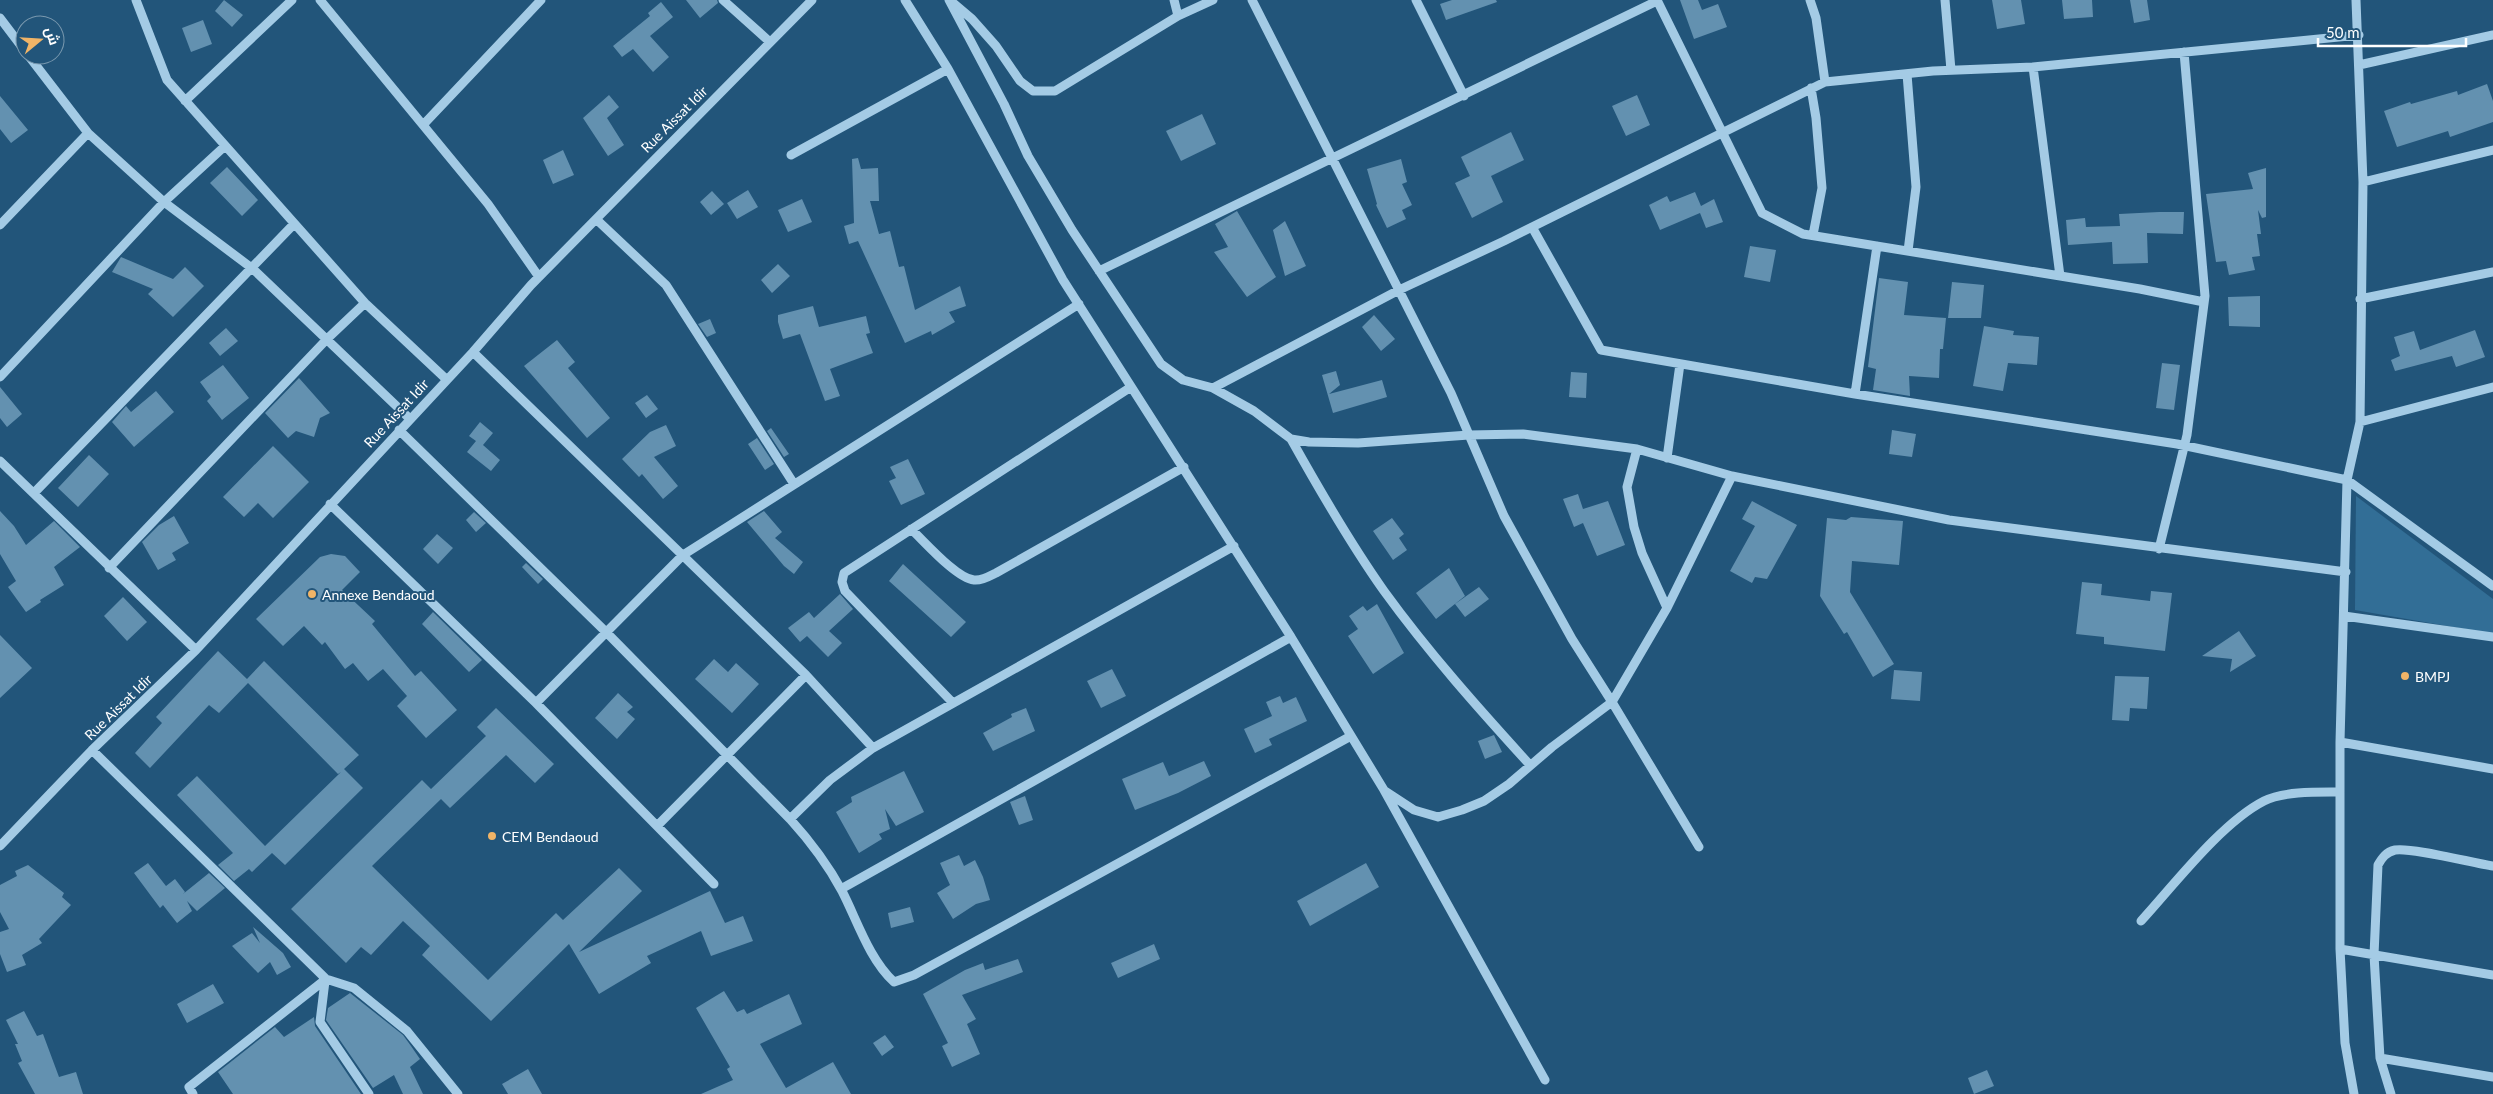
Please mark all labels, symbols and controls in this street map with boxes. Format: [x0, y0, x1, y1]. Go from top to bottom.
north arrow [15, 15, 65, 65]
scale bar [2318, 15, 2466, 47]
text: 50 m [2326, 23, 2360, 41]
text: ش [41, 25, 64, 47]
street label: Rue Aissat Idir [637, 82, 711, 156]
street label: Rue Aissat Idir [360, 375, 432, 451]
place label: Annexe Bendaoud [322, 586, 435, 603]
marker: Annexe Bendaoud [306, 588, 318, 600]
place label: BMPJ [2415, 668, 2450, 685]
marker: BMPJ [2399, 670, 2411, 682]
street label: Rue Aissat Idir [81, 671, 155, 743]
place label: CEM Bendaoud [502, 828, 599, 845]
marker: CEM Bendaoud [486, 830, 498, 842]

